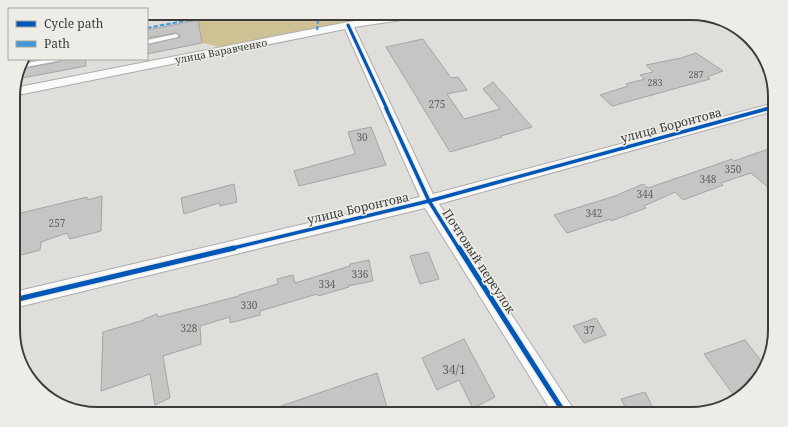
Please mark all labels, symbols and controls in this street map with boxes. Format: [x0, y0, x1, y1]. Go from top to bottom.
legend [8, 8, 148, 60]
text: Cycle path [44, 15, 104, 32]
text: Path [44, 35, 70, 52]
street label: улица Варавченко [174, 35, 268, 67]
house number: 287 [688, 68, 704, 81]
house number: 283 [647, 76, 663, 89]
house number: 275 [429, 97, 445, 111]
street label: улица Боронтова [619, 103, 724, 147]
house number: 30 [356, 130, 368, 144]
house number: 350 [725, 162, 742, 176]
house number: 348 [700, 172, 717, 186]
house number: 344 [637, 187, 654, 201]
street label: улица Боронтова [305, 188, 411, 228]
street label: Почтовый переулок [439, 205, 520, 317]
house number: 342 [586, 206, 602, 220]
house number: 257 [49, 216, 66, 230]
house number: 336 [352, 267, 369, 281]
house number: 334 [319, 277, 336, 291]
house number: 330 [241, 298, 258, 312]
house number: 328 [181, 321, 198, 335]
house number: 37 [583, 323, 595, 337]
house number: 34/1 [442, 361, 466, 378]

